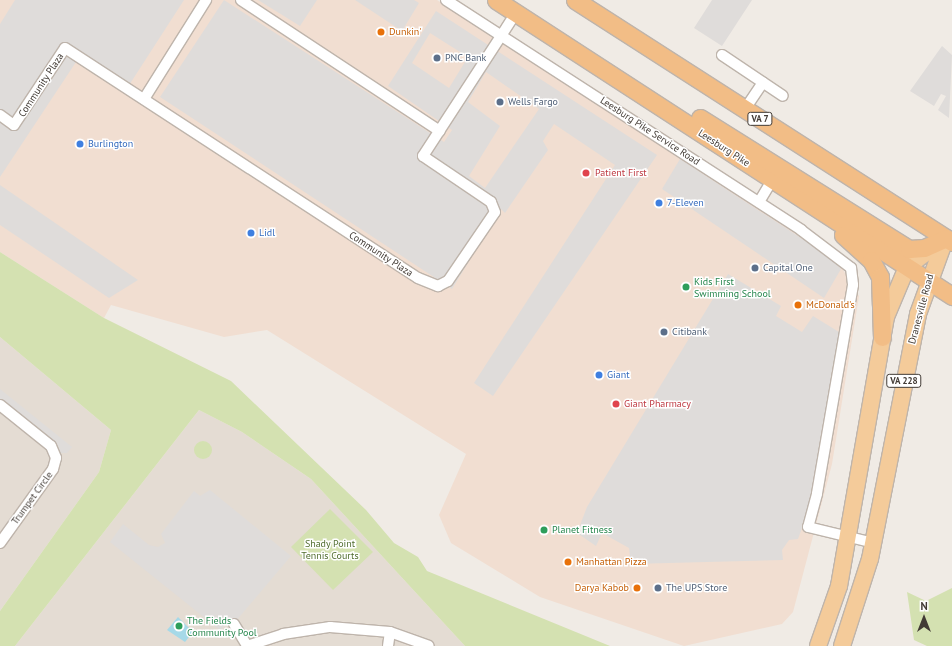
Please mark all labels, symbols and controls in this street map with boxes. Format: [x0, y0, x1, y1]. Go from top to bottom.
place label: Dunkin' [389, 26, 422, 38]
marker: Dunkin' [376, 27, 386, 37]
street label: Community Plaza [16, 51, 66, 119]
place label: PNC Bank [445, 52, 487, 64]
marker: PNC Bank [432, 53, 442, 63]
street label: Leesburg Pike Service Road [598, 94, 702, 168]
place label: Wells Fargo [508, 96, 558, 108]
marker: Wells Fargo [495, 97, 505, 107]
road number: VA 7 [747, 112, 773, 126]
street label: Leesburg Pike [696, 127, 752, 169]
place label: Burlington [88, 138, 133, 150]
marker: Burlington [75, 139, 85, 149]
marker: Patient First [580, 167, 592, 179]
place label: Patient First [595, 167, 647, 179]
place label: 7-Eleven [667, 197, 704, 209]
marker: 7-Eleven [654, 198, 664, 208]
place label: Lidl [259, 227, 275, 239]
marker: Lidl [246, 228, 256, 238]
street label: Community Plaza [347, 229, 415, 279]
place label: Capital One [763, 262, 813, 274]
marker: Capital One [750, 263, 760, 273]
street label: Dranesville Road [906, 273, 936, 345]
place label: Kids First Swimming School [694, 275, 771, 298]
marker: Kids First Swimming School [681, 282, 691, 292]
place label: McDonald's [806, 299, 855, 311]
marker: McDonald's [793, 300, 803, 310]
place label: Citibank [672, 326, 707, 338]
marker: Citibank [659, 327, 669, 337]
place label: Giant [607, 369, 630, 381]
marker: Giant [594, 370, 604, 380]
road number: VA 228 [886, 374, 922, 388]
place label: Giant Pharmacy [624, 398, 691, 410]
marker: Giant Pharmacy [611, 399, 621, 409]
street label: Trumpet Circle [9, 469, 55, 527]
place label: Planet Fitness [552, 524, 612, 536]
marker: Planet Fitness [539, 525, 549, 535]
park label: Shady Point Tennis Courts [301, 537, 359, 560]
place label: Manhattan Pizza [576, 556, 647, 568]
marker: Manhattan Pizza [563, 557, 573, 567]
place label: Darya Kabob [575, 582, 629, 594]
place label: The UPS Store [666, 582, 727, 594]
marker: Darya Kabob [632, 583, 642, 593]
marker: The UPS Store [653, 583, 663, 593]
north arrow [904, 598, 944, 638]
text: N [920, 599, 928, 613]
place label: The Fields Community Pool [187, 614, 257, 638]
marker: The Fields Community Pool [174, 621, 184, 631]

